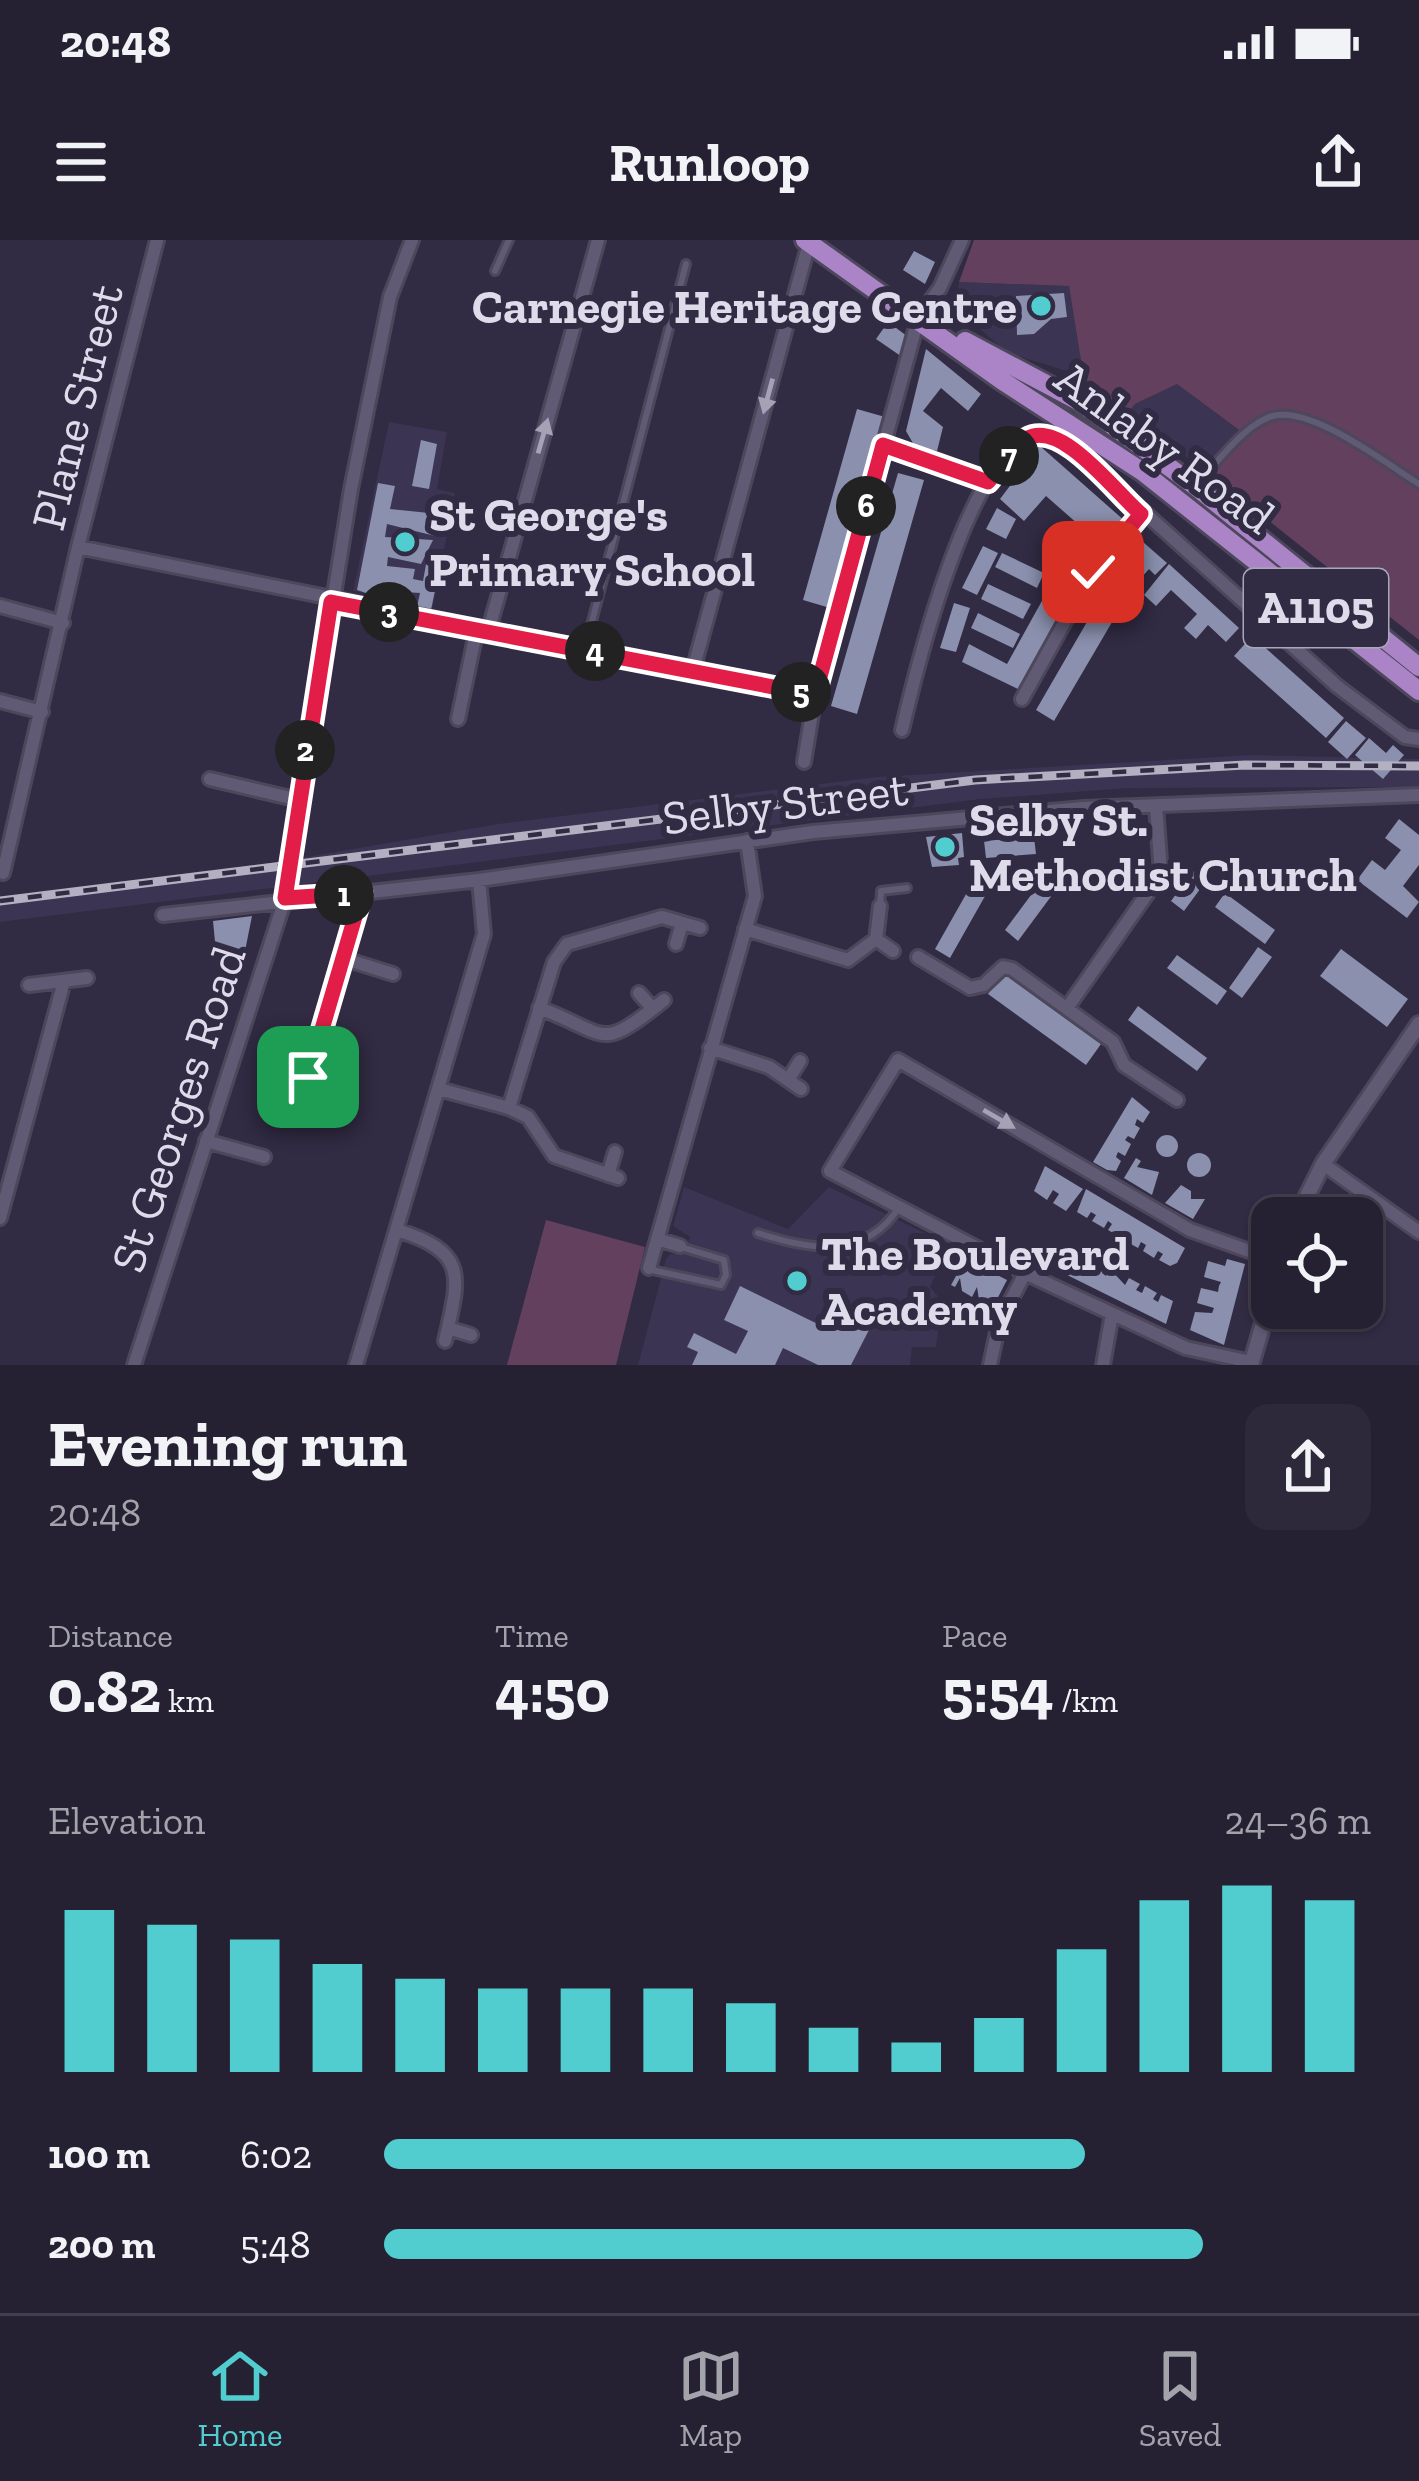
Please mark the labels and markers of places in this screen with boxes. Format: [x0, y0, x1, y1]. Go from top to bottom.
place label: Carnegie Heritage Centre [472, 278, 1017, 335]
marker: Carnegie Heritage Centre [1028, 293, 1054, 319]
pin: 7 [979, 426, 1039, 486]
pin: 6 [836, 476, 896, 536]
place label: St George's Primary School [429, 486, 755, 598]
pin [1042, 521, 1144, 623]
marker: St George's Primary School [392, 529, 418, 555]
pin: 3 [359, 582, 419, 642]
pin: 4 [565, 621, 625, 681]
pin: 5 [771, 662, 831, 722]
pin: 2 [275, 720, 335, 780]
place label: Selby St. Methodist Church [969, 791, 1357, 903]
marker: Selby St. Methodist Church [932, 834, 958, 860]
pin: 1 [314, 865, 374, 925]
pin [257, 1026, 359, 1128]
place label: The Boulevard Academy [821, 1225, 1129, 1337]
marker: The Boulevard Academy [784, 1268, 810, 1294]

